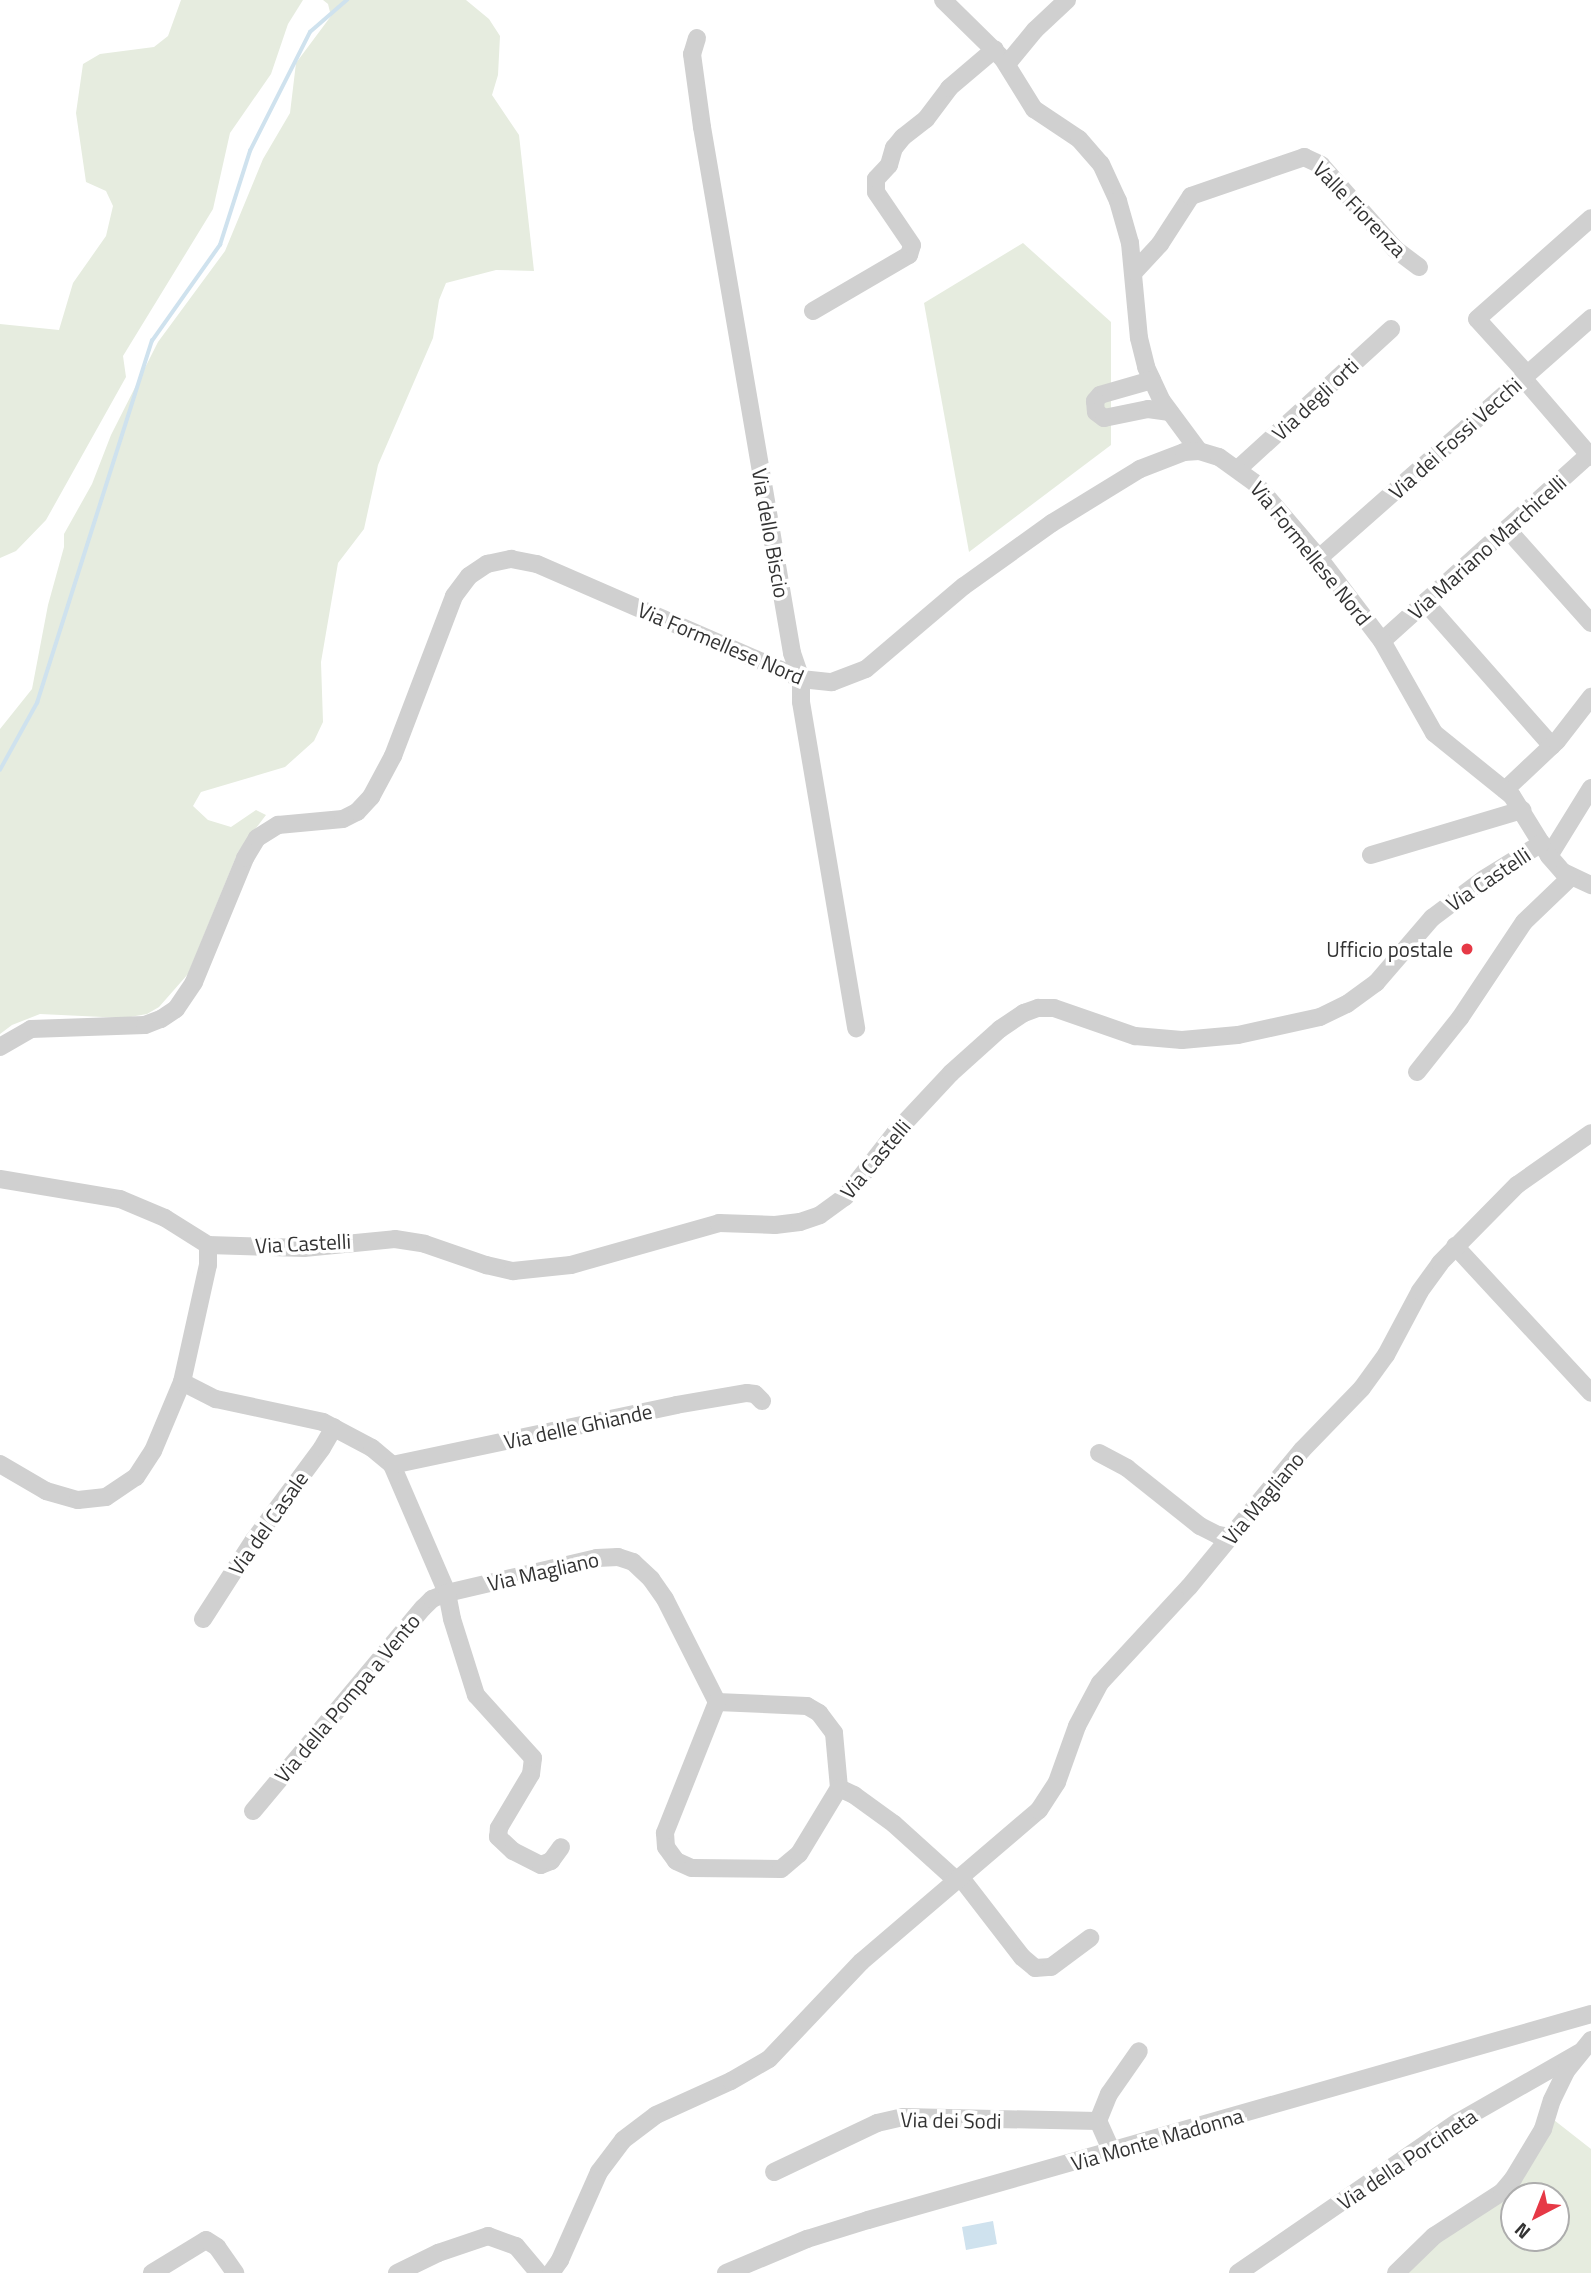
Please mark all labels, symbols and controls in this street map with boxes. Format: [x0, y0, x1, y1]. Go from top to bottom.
street label: Valle Fiorenza [1308, 156, 1412, 262]
street label: Via degli orti [1267, 353, 1363, 445]
street label: Via dei Fossi Vecchi [1384, 372, 1526, 504]
street label: Via dello Biscio [747, 466, 795, 600]
street label: Via Mariano Marchicelli [1403, 469, 1571, 625]
street label: Via Formellese Nord [1245, 476, 1377, 630]
street label: Via Formellese Nord [634, 597, 808, 689]
street label: Via Castelli [1441, 842, 1535, 916]
place label: Ufficio postale [1326, 936, 1453, 962]
marker: Ufficio postale [1459, 941, 1475, 957]
street label: Via Castelli [835, 1114, 915, 1204]
street label: Via Castelli [254, 1228, 352, 1258]
street label: Via delle Ghiande [502, 1398, 654, 1454]
street label: Via Magliano [1217, 1447, 1309, 1549]
street label: Via del Casale [223, 1466, 313, 1580]
street label: Via Magliano [485, 1546, 601, 1596]
street label: Via della Pompa a Vento [269, 1608, 425, 1788]
street label: Via Monte Madonna [1068, 2102, 1246, 2176]
street label: Via della Porcineta [1333, 2103, 1481, 2215]
street label: Via dei Sodi [900, 2107, 1002, 2133]
north arrow [1500, 2182, 1570, 2252]
text: N [1507, 2216, 1537, 2247]

